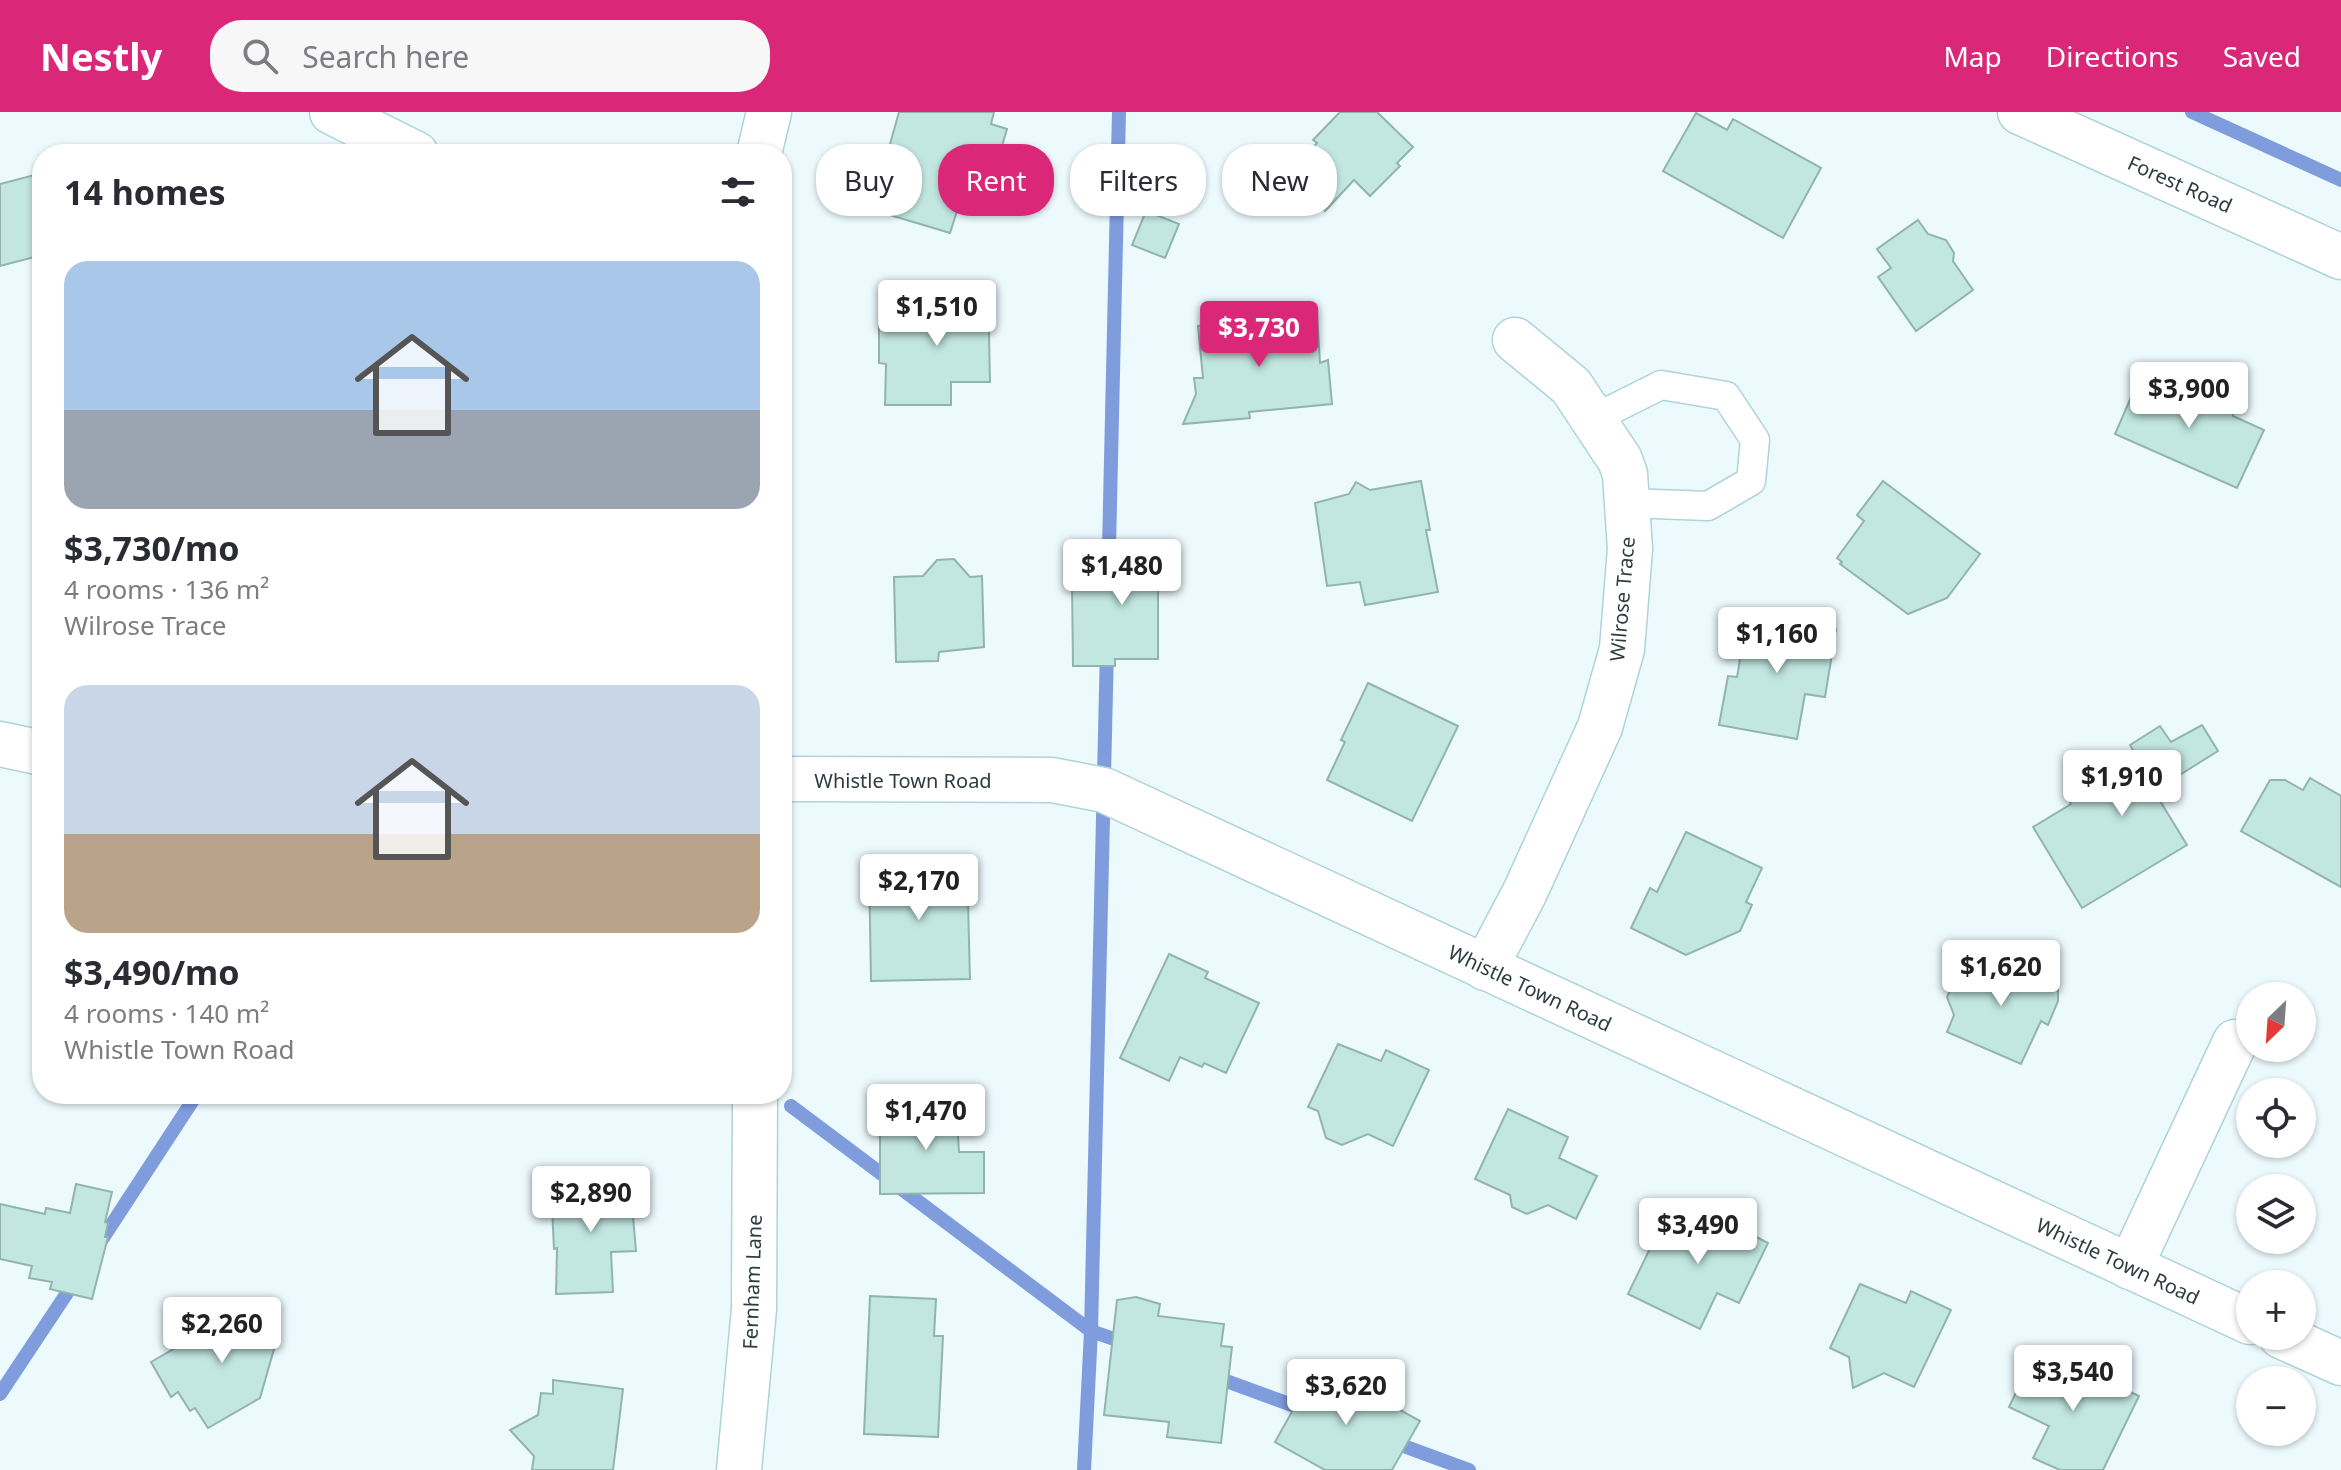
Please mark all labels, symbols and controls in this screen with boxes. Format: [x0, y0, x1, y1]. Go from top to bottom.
search box [210, 20, 770, 92]
text: Nestly [40, 30, 162, 82]
icon: search [238, 34, 282, 78]
text: Search here [302, 36, 469, 77]
text: Map [1943, 37, 2002, 75]
text: Directions [2046, 37, 2179, 75]
text: Saved [2223, 37, 2301, 75]
chip: Buy [816, 144, 922, 216]
chip: Rent [938, 144, 1054, 216]
chip: Filters [1070, 144, 1206, 216]
chip: New [1222, 144, 1337, 216]
street label: Forest Road [2123, 149, 2237, 219]
text: 14 homes [64, 169, 226, 215]
icon: filters [716, 170, 760, 214]
pin: $1,510 [872, 280, 1002, 348]
text: $1,510 [896, 288, 978, 324]
pin: $3,730 [1194, 301, 1324, 369]
text: $3,730 [1218, 309, 1300, 345]
icon: home [340, 313, 484, 457]
pin: $3,900 [2124, 362, 2254, 430]
text: $3,900 [2148, 370, 2230, 406]
text: $3,730/mo [64, 525, 239, 571]
street label: Wilrose Trace [1603, 536, 1641, 662]
pin: $1,480 [1057, 539, 1187, 607]
text: $1,480 [1081, 547, 1163, 583]
text: 4 rooms · 136 m² [64, 571, 269, 607]
text: Wilrose Trace [64, 607, 227, 643]
pin: $1,160 [1712, 607, 1842, 675]
text: $1,160 [1736, 615, 1818, 651]
icon: home [340, 737, 484, 881]
pin: $1,910 [2057, 750, 2187, 818]
text: $1,910 [2081, 758, 2163, 794]
street label: Whistle Town Road [814, 767, 992, 794]
pin: $2,170 [854, 854, 984, 922]
text: $2,170 [878, 862, 960, 898]
street label: Whistle Town Road [1444, 938, 1616, 1038]
pin: $1,620 [1936, 940, 2066, 1008]
text: $1,620 [1960, 948, 2042, 984]
text: $3,490/mo [64, 949, 239, 995]
north arrow [2236, 982, 2316, 1062]
map controls [2236, 982, 2316, 1446]
text: 4 rooms · 140 m² [64, 995, 269, 1031]
text: Whistle Town Road [64, 1031, 295, 1067]
button: locate [2236, 1078, 2316, 1158]
pin: $1,470 [861, 1084, 991, 1152]
text: $1,470 [885, 1092, 967, 1128]
pin: $2,890 [526, 1166, 656, 1234]
text: $2,890 [550, 1174, 632, 1210]
button: layers [2236, 1174, 2316, 1254]
pin: $3,490 [1633, 1198, 1763, 1266]
text: $3,490 [1657, 1206, 1739, 1242]
street label: Whistle Town Road [2032, 1211, 2204, 1311]
street label: Fernham Lane [736, 1214, 768, 1350]
button: + [2236, 1270, 2316, 1350]
pin: $2,260 [157, 1297, 287, 1365]
text: $2,260 [181, 1305, 263, 1341]
pin: $3,540 [2008, 1345, 2138, 1413]
text: $3,540 [2032, 1353, 2114, 1389]
pin: $3,620 [1281, 1359, 1411, 1427]
button: − [2236, 1366, 2316, 1446]
text: $3,620 [1305, 1367, 1387, 1403]

